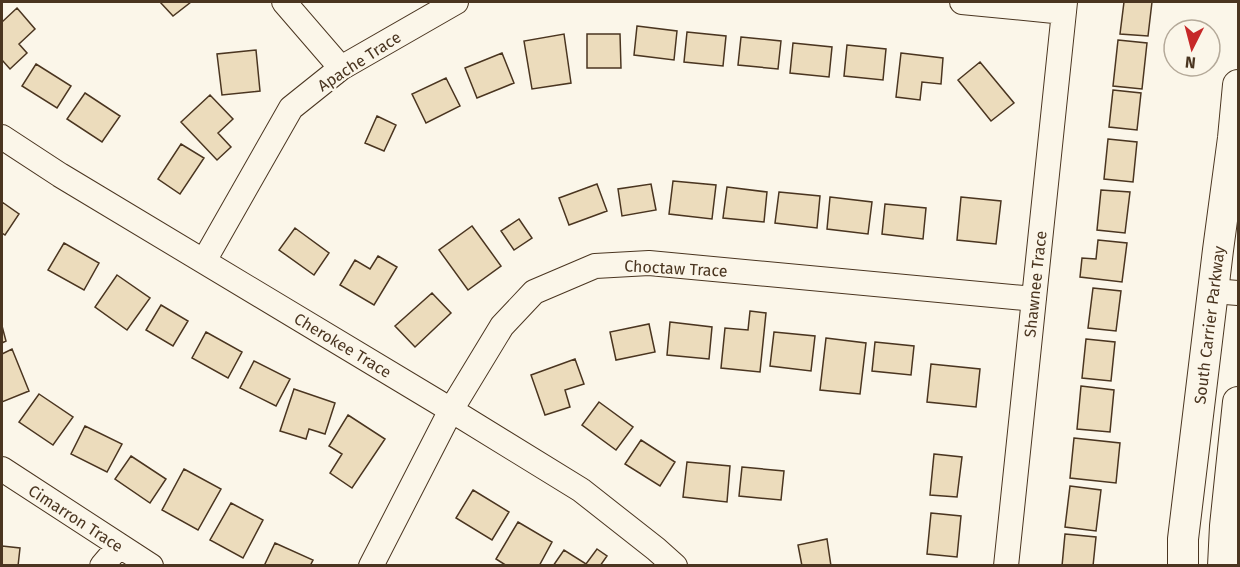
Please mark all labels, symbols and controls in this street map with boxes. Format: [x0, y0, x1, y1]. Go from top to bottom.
north arrow [1162, 18, 1222, 78]
street label: Apache Trace [314, 27, 404, 95]
text: N [1184, 52, 1197, 72]
street label: Shawnee Trace [1020, 230, 1051, 338]
street label: South Carrier Parkway [1190, 245, 1229, 405]
street label: Choctaw Trace [624, 256, 728, 281]
street label: Cherokee Trace [291, 309, 395, 382]
street label: Cimarron Trace [25, 481, 127, 556]

